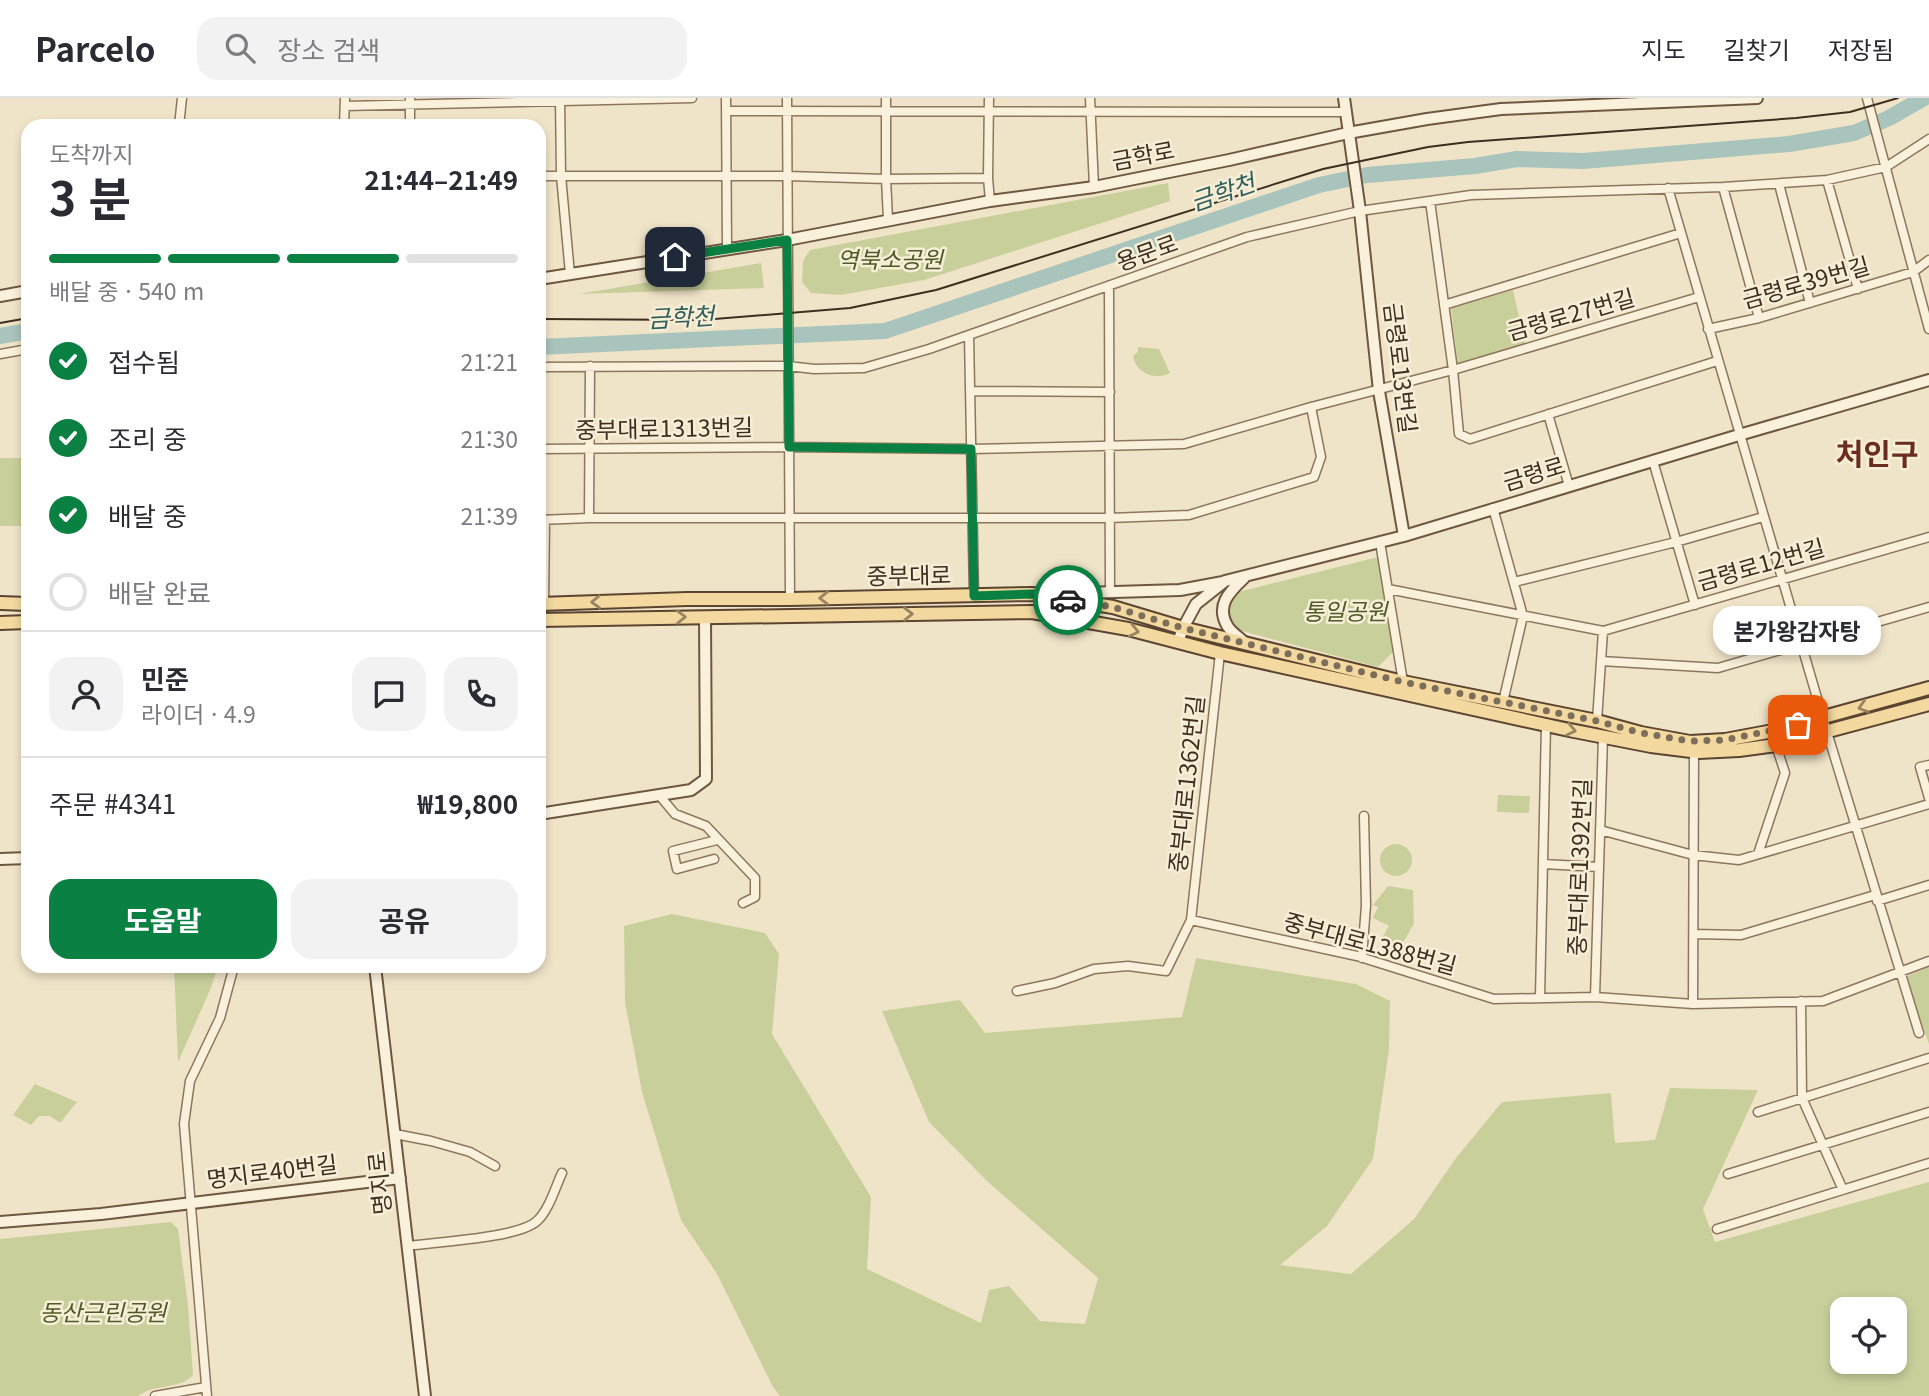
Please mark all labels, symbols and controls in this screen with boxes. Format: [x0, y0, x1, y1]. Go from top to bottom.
search box [197, 17, 687, 80]
text: Parcelo [35, 24, 155, 72]
icon: search [221, 29, 259, 67]
text: 장소 검색 [277, 30, 380, 67]
text: 지도 [1641, 31, 1686, 66]
text: 길찾기 [1724, 31, 1790, 66]
text: 저장됨 [1828, 31, 1894, 66]
street label: 금학로 [1108, 131, 1177, 177]
text: 도착까지 [49, 136, 134, 170]
text: 21:44–21:49 [364, 160, 518, 197]
water label: 금학천 [1185, 162, 1262, 218]
text: 3 분 [49, 163, 131, 229]
street label: 용문로 [1111, 224, 1182, 278]
pin [645, 227, 705, 287]
icon: home [656, 238, 694, 276]
park label: 역북소공원 [837, 241, 945, 275]
street label: 금령로39번길 [1738, 247, 1873, 316]
text: 배달 중 · 540 m [49, 273, 204, 307]
street label: 금령로27번길 [1503, 279, 1638, 348]
water label: 금학천 [647, 296, 718, 335]
street label: 금령로13번길 [1377, 301, 1427, 435]
icon: check [49, 342, 87, 380]
text: 접수됨 [108, 342, 180, 379]
text: 21:21 [461, 344, 518, 378]
street label: 중부대로1313번길 [575, 408, 753, 446]
icon: check [49, 419, 87, 457]
text: 조리 중 [108, 419, 187, 456]
text: 21:30 [461, 421, 518, 455]
district label: 처인구 [1836, 430, 1918, 474]
street label: 금령로 [1498, 447, 1569, 498]
icon: check [49, 496, 87, 534]
text: 배달 중 [108, 496, 187, 533]
text: 21:39 [461, 498, 518, 532]
street label: 금령로12번길 [1693, 529, 1828, 598]
street label: 중부대로 [866, 556, 952, 592]
courier [1033, 565, 1103, 635]
text: 배달 완료 [108, 573, 211, 610]
icon: car [1049, 581, 1087, 619]
one-way arrow [818, 590, 829, 606]
park label: 통일공원 [1303, 593, 1389, 627]
one-way arrow [591, 595, 602, 610]
one-way arrow [903, 606, 914, 621]
callout: 본가왕감자탕 [1714, 606, 1882, 655]
one-way arrow [675, 610, 686, 625]
text: 본가왕감자탕 [1734, 613, 1860, 647]
one-way arrow [1128, 622, 1140, 637]
button: person [49, 657, 123, 731]
button: chat [352, 657, 426, 731]
button: phone [444, 657, 518, 731]
text: 민준 [141, 659, 189, 696]
street label: 중부대로1362번길 [1159, 693, 1211, 874]
pin [1768, 695, 1828, 755]
text: 라이더 · 4.9 [141, 696, 256, 730]
one-way arrow [1858, 698, 1870, 713]
icon: bag [1779, 706, 1817, 744]
one-way arrow [1565, 722, 1577, 737]
street label: 중부대로1392번길 [1558, 777, 1598, 956]
text: 주문 #4341 [49, 784, 176, 821]
text: ₩19,800 [418, 784, 518, 821]
button: 도움말 [49, 879, 277, 959]
button: 공유 [291, 879, 518, 959]
street label: 중부대로1388번길 [1280, 903, 1461, 982]
street label: 명지로40번길 [205, 1145, 339, 1195]
street label: 명지로 [358, 1150, 398, 1217]
park label: 동산근린공원 [40, 1294, 168, 1328]
map controls [1830, 1297, 1907, 1374]
button: locate [1830, 1297, 1907, 1374]

